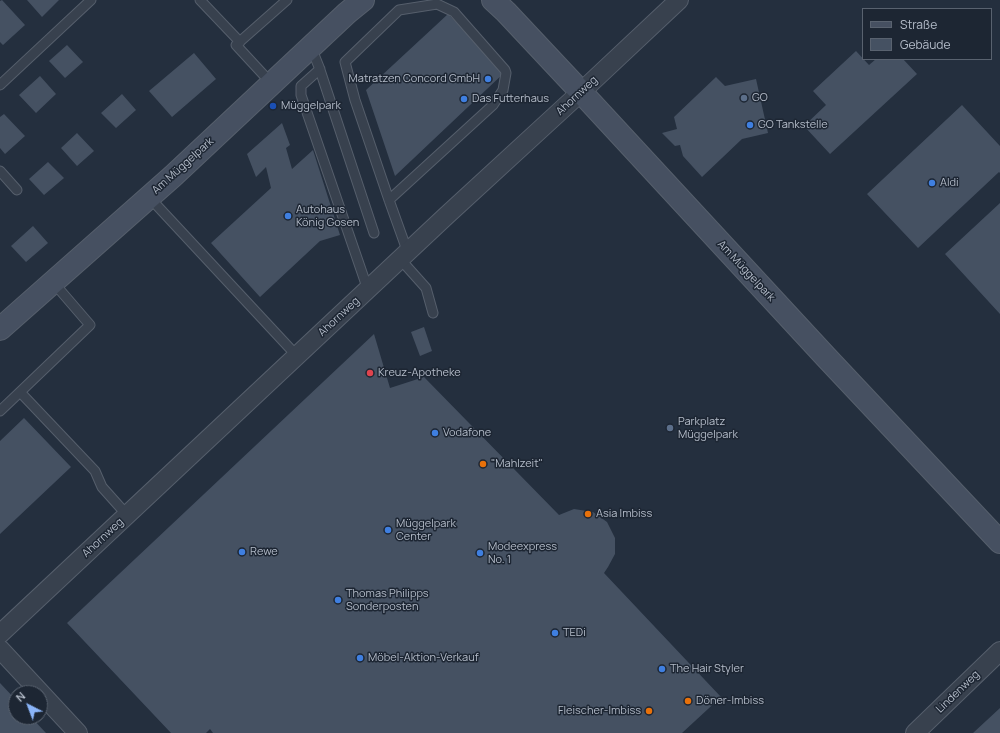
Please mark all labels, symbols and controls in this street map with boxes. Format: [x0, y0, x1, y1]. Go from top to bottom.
legend [862, 8, 992, 60]
text: Straße [900, 16, 937, 33]
text: Gebäude [900, 36, 951, 53]
place label: Matratzen Concord GmbH [349, 72, 480, 86]
marker: Matratzen Concord GmbH [483, 74, 493, 84]
street label: Ahornweg [554, 74, 600, 118]
place label: GO [752, 91, 768, 105]
place label: Das Futterhaus [472, 92, 549, 106]
marker: GO [739, 93, 749, 103]
marker: Das Futterhaus [459, 94, 469, 104]
place label: Müggelpark [281, 99, 341, 113]
marker: Müggelpark [268, 101, 278, 111]
place label: GO Tankstelle [758, 118, 828, 132]
marker: GO Tankstelle [745, 120, 755, 130]
street label: Am Müggelpark [149, 135, 217, 197]
place label: Aldi [940, 176, 959, 190]
marker: Aldi [927, 178, 937, 188]
place label: Autohaus König Gosen [296, 203, 359, 229]
marker: Autohaus König Gosen [283, 211, 293, 221]
street label: Am Müggelpark [714, 238, 778, 304]
street label: Ahornweg [316, 295, 362, 339]
place label: Kreuz-Apotheke [378, 366, 461, 380]
marker: Kreuz-Apotheke [365, 368, 375, 378]
place label: Parkplatz Müggelpark [678, 415, 738, 441]
marker: Parkplatz Müggelpark [665, 423, 675, 433]
place label: Vodafone [443, 426, 491, 440]
marker: Vodafone [430, 428, 440, 438]
place label: "Mahlzeit" [491, 457, 543, 471]
marker: "Mahlzeit" [478, 459, 488, 469]
place label: Asia Imbiss [596, 507, 652, 521]
marker: Asia Imbiss [583, 509, 593, 519]
street label: Ahornweg [80, 516, 126, 560]
place label: Müggelpark Center [396, 517, 456, 543]
marker: Müggelpark Center [383, 525, 393, 535]
place label: Modeexpress No. 1 [488, 540, 557, 566]
place label: Rewe [250, 545, 278, 559]
marker: Rewe [237, 547, 247, 557]
marker: Modeexpress No. 1 [475, 548, 485, 558]
place label: Thomas Philipps Sonderposten [346, 587, 429, 613]
marker: Thomas Philipps Sonderposten [333, 595, 343, 605]
place label: TEDi [563, 626, 586, 640]
marker: TEDi [550, 628, 560, 638]
place label: Möbel-Aktion-Verkauf [368, 651, 479, 665]
marker: Möbel-Aktion-Verkauf [355, 653, 365, 663]
place label: The Hair Styler [670, 662, 744, 676]
marker: The Hair Styler [657, 664, 667, 674]
street label: Lindenweg [934, 668, 982, 716]
north arrow [8, 685, 48, 725]
text: N [12, 688, 28, 705]
place label: Döner-Imbiss [696, 694, 764, 708]
marker: Döner-Imbiss [683, 696, 693, 706]
place label: Fleischer-Imbiss [558, 704, 641, 718]
marker: Fleischer-Imbiss [644, 706, 654, 716]

